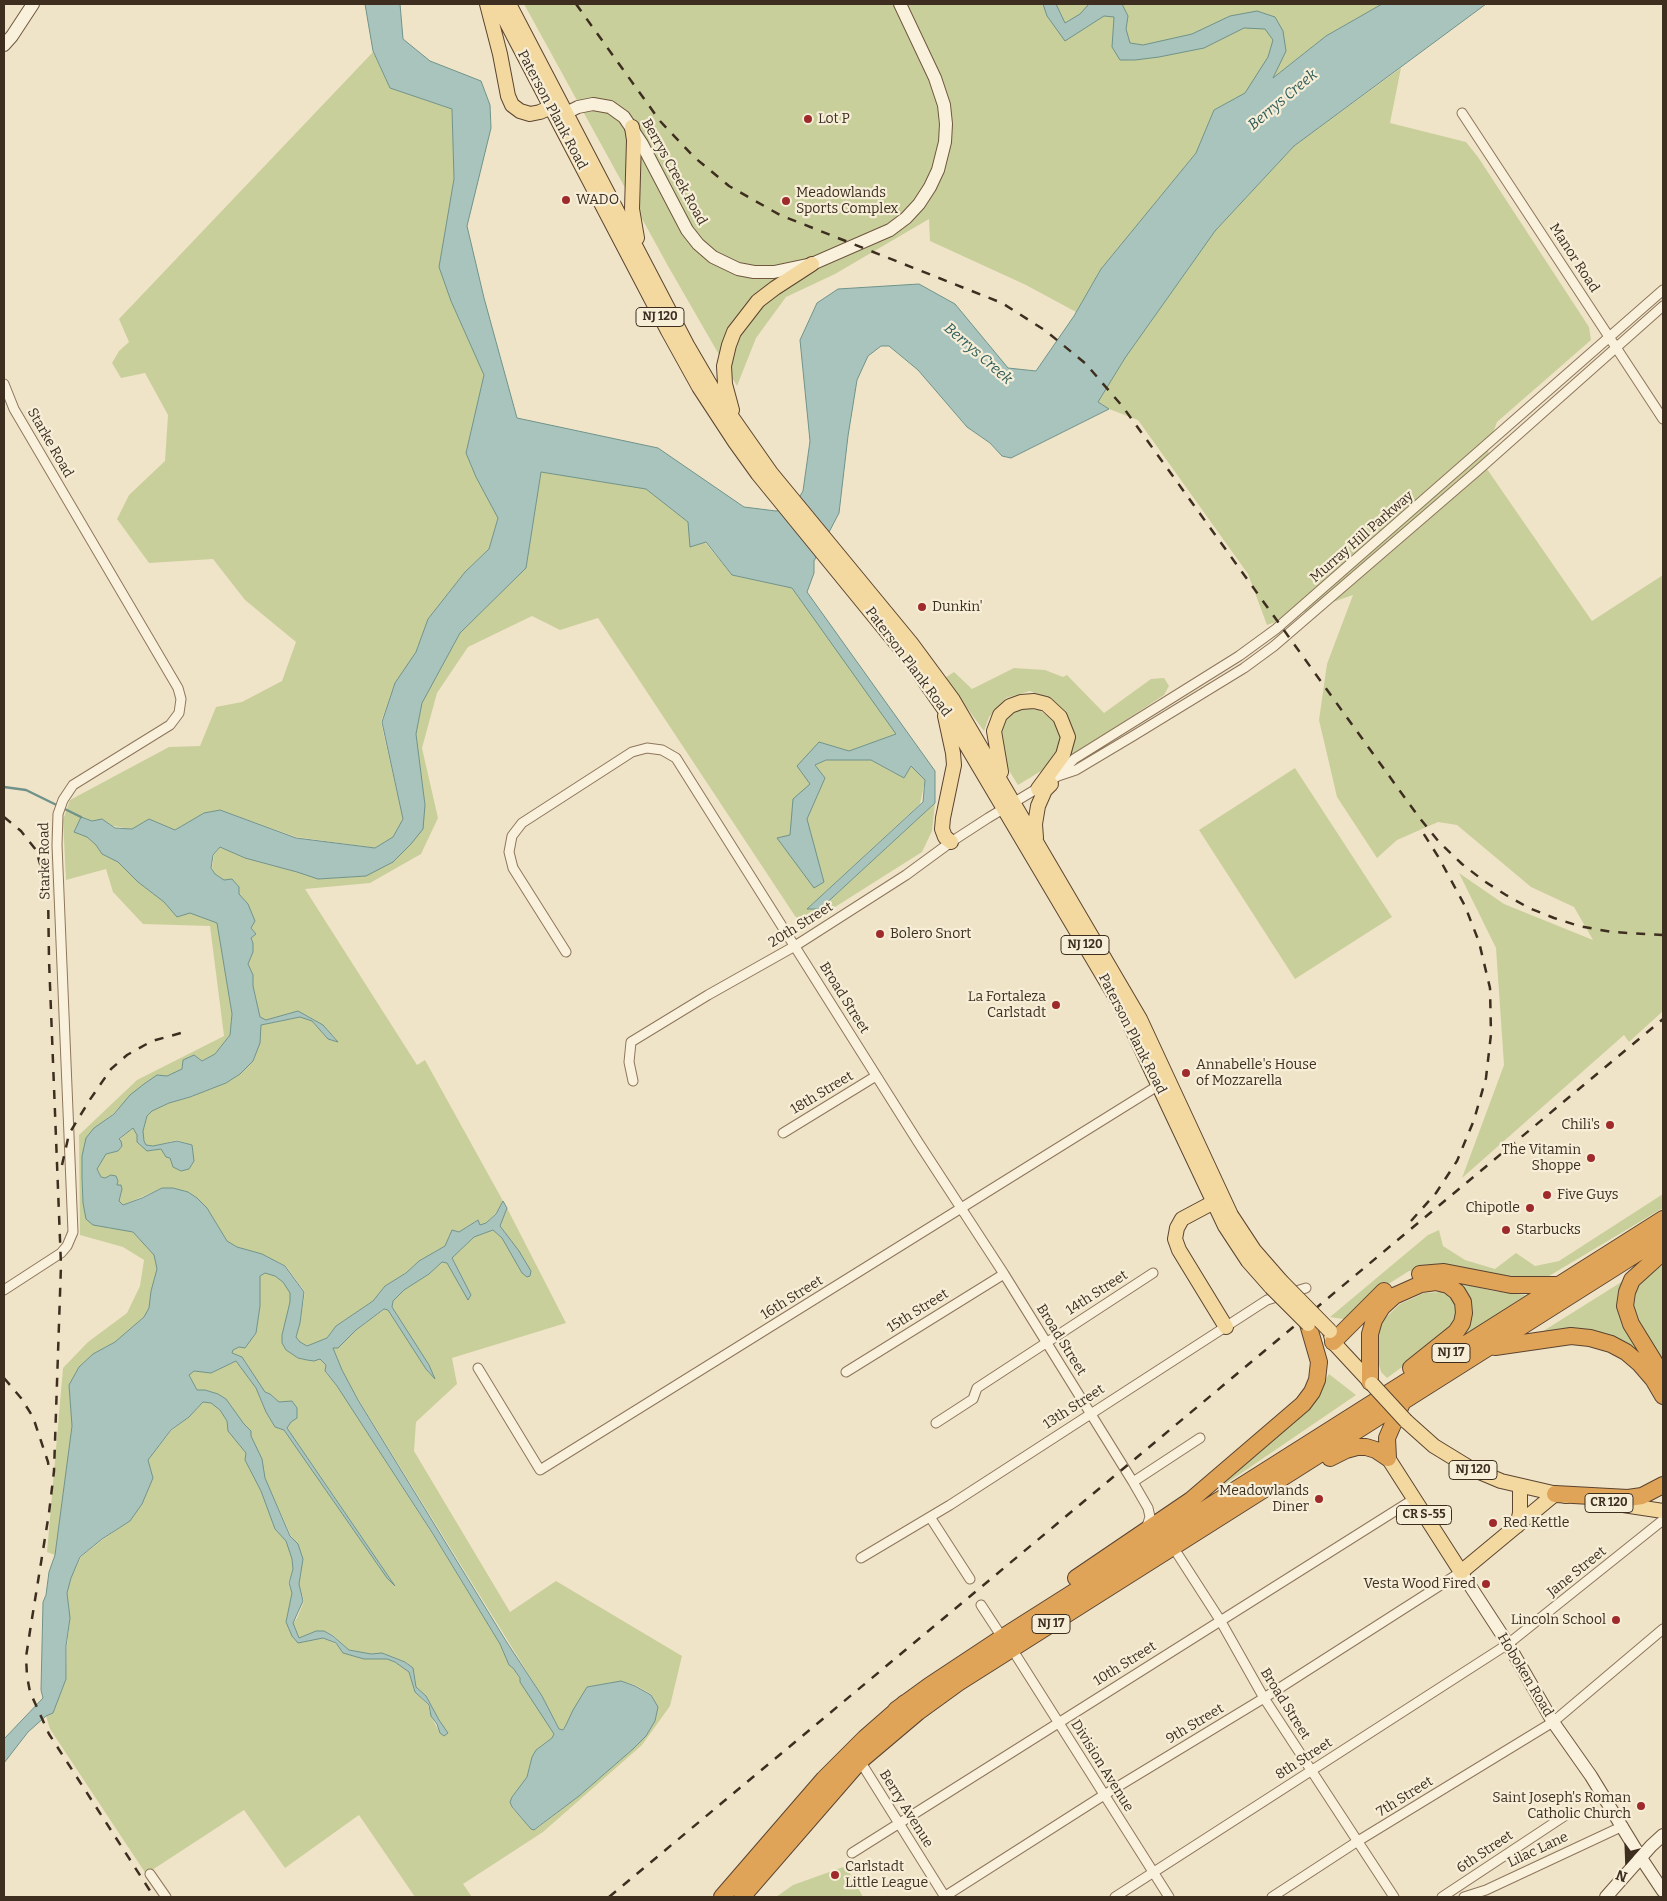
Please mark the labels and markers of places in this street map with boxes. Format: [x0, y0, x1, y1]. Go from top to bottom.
place label: Lot P [818, 111, 850, 127]
marker: Lot P [802, 113, 814, 125]
place label: Meadowlands Sports Complex [796, 185, 898, 218]
place label: WADO [576, 192, 619, 208]
marker: WADO [560, 194, 572, 206]
marker: Meadowlands Sports Complex [780, 195, 792, 207]
place label: Dunkin' [932, 599, 983, 615]
marker: Dunkin' [916, 601, 928, 613]
place label: Bolero Snort [890, 926, 971, 942]
marker: Bolero Snort [874, 928, 886, 940]
place label: La Fortaleza Carlstadt [968, 989, 1046, 1022]
marker: La Fortaleza Carlstadt [1050, 999, 1062, 1011]
place label: Annabelle's House of Mozzarella [1196, 1057, 1317, 1090]
marker: Annabelle's House of Mozzarella [1180, 1067, 1192, 1079]
place label: Chili's [1561, 1117, 1600, 1133]
marker: Chili's [1604, 1119, 1616, 1131]
place label: The Vitamin Shoppe [1502, 1142, 1581, 1174]
marker: The Vitamin Shoppe [1585, 1152, 1597, 1164]
place label: Five Guys [1557, 1187, 1618, 1203]
marker: Five Guys [1541, 1189, 1553, 1201]
place label: Chipotle [1465, 1200, 1520, 1216]
marker: Chipotle [1524, 1202, 1536, 1214]
place label: Starbucks [1516, 1222, 1581, 1238]
marker: Starbucks [1500, 1224, 1512, 1236]
place label: Meadowlands Diner [1219, 1483, 1309, 1515]
marker: Meadowlands Diner [1313, 1493, 1325, 1505]
place label: Red Kettle [1503, 1515, 1569, 1531]
marker: Red Kettle [1487, 1517, 1499, 1529]
place label: Vesta Wood Fired [1363, 1576, 1476, 1592]
marker: Vesta Wood Fired [1480, 1578, 1492, 1590]
place label: Lincoln School [1511, 1612, 1606, 1628]
marker: Lincoln School [1610, 1614, 1622, 1626]
place label: Saint Joseph's Roman Catholic Church [1492, 1790, 1631, 1822]
marker: Saint Joseph's Roman Catholic Church [1635, 1800, 1647, 1812]
place label: Carlstadt Little League [845, 1859, 928, 1891]
marker: Carlstadt Little League [829, 1869, 841, 1881]

